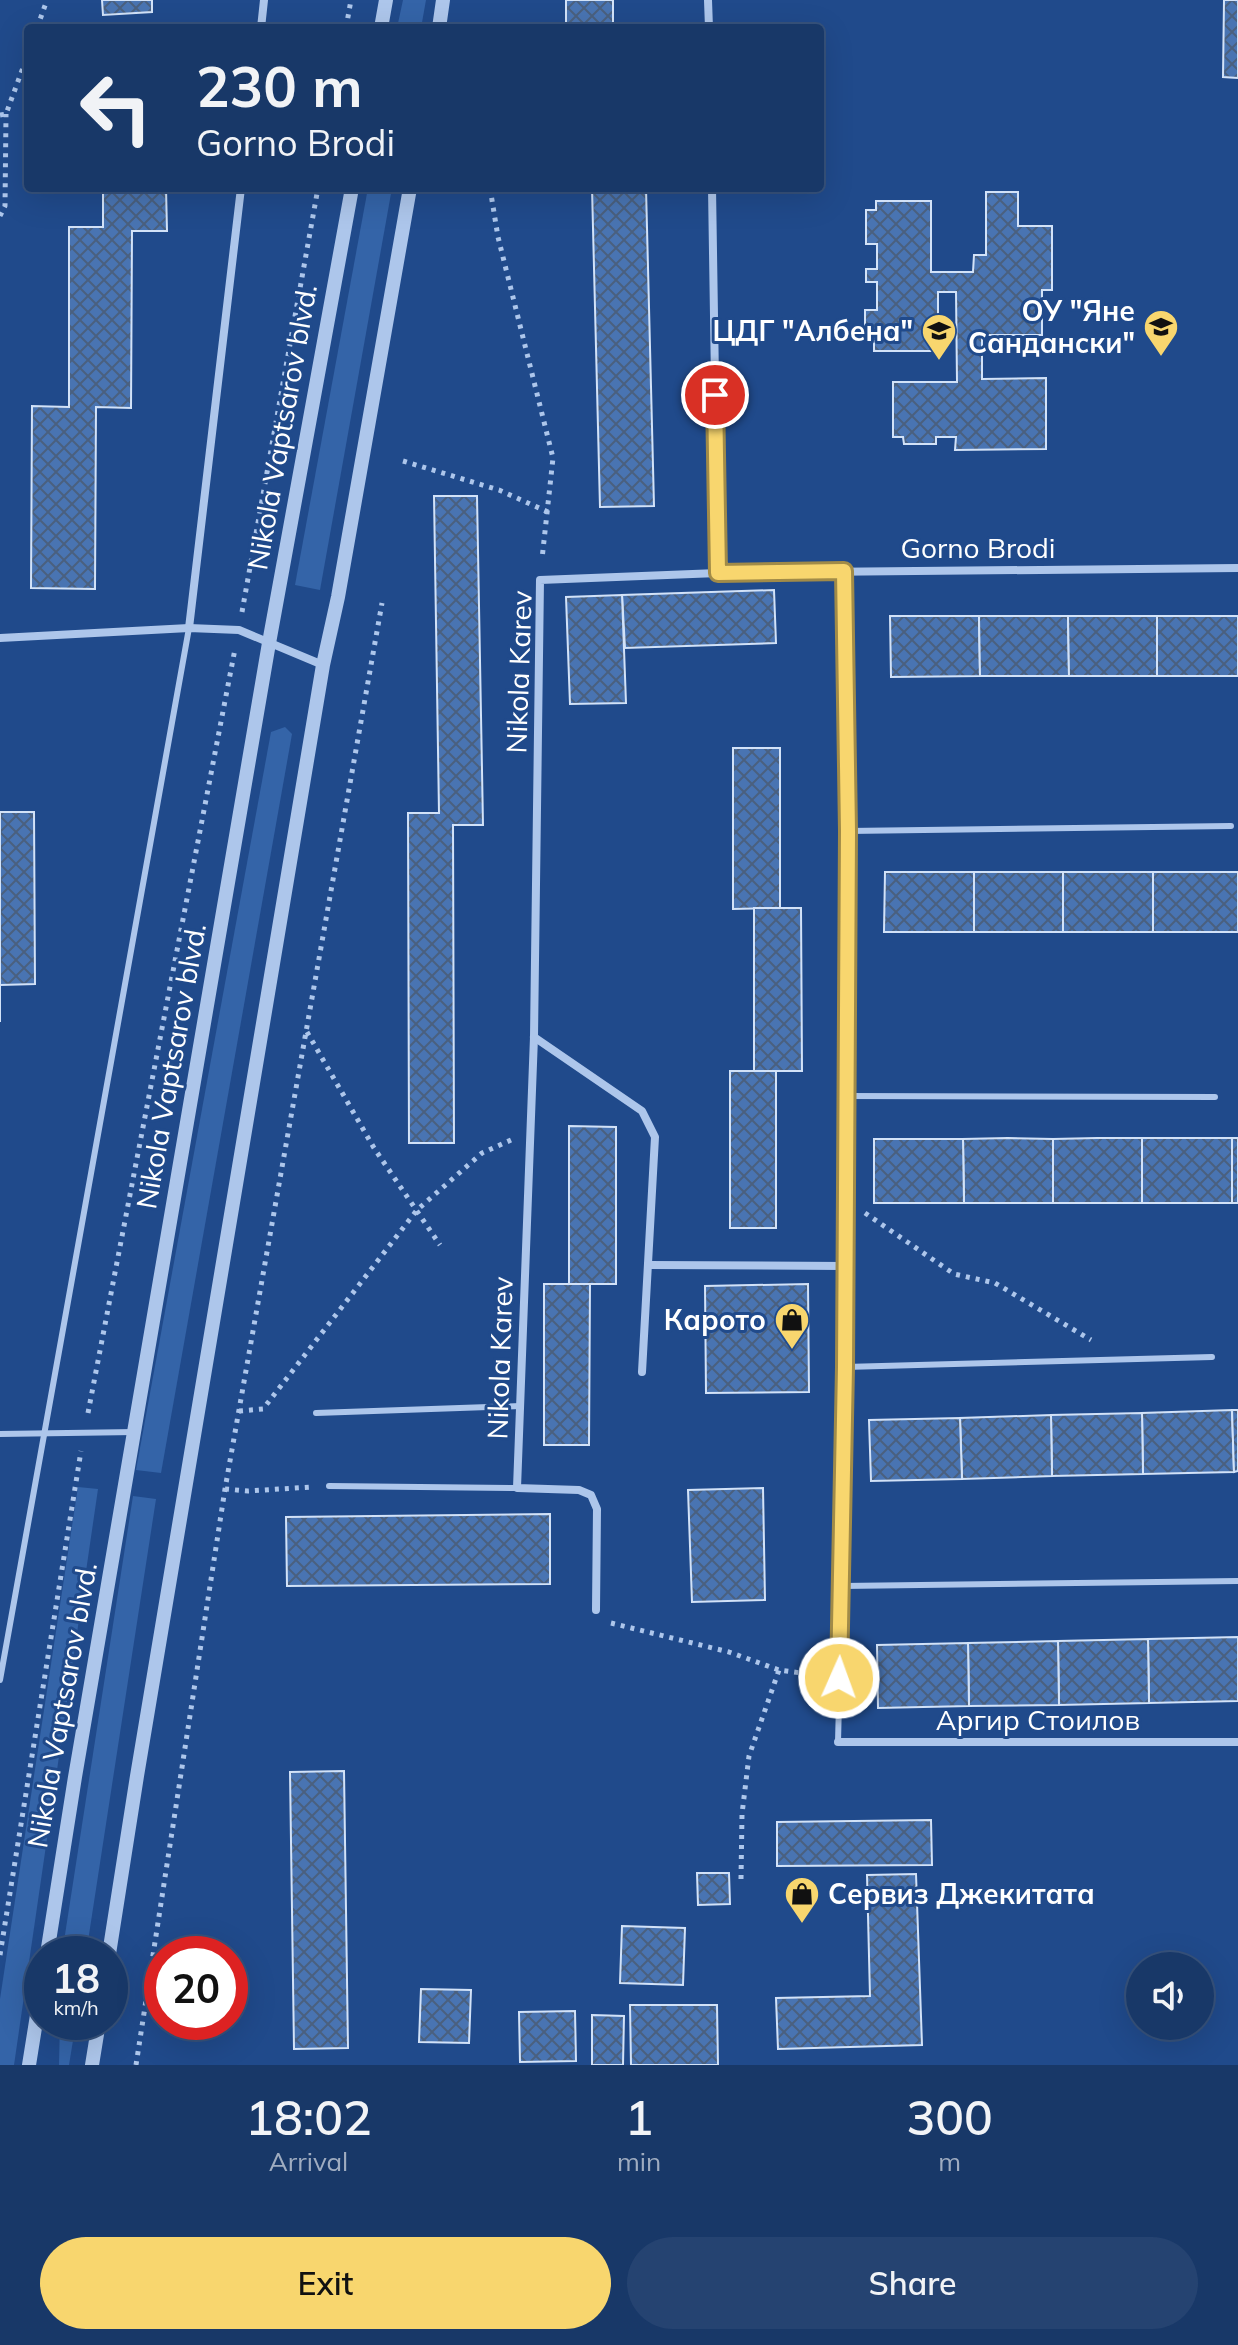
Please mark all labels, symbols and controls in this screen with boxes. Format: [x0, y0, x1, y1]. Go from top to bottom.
text: 230 m [196, 51, 363, 121]
icon: left [64, 56, 168, 160]
text: Gorno Brodi [196, 120, 395, 165]
street label: Nikola Vaptsarov blvd. [239, 281, 324, 573]
place label: ОУ "Яне Сандански" [968, 293, 1135, 360]
school or university icon: ОУ "Яне Сандански" [1142, 308, 1180, 358]
school or university icon: ЦДГ "Албена" [920, 312, 958, 362]
place label: ЦДГ "Албена" [712, 313, 913, 348]
pin [681, 361, 749, 429]
icon: arrive [693, 373, 737, 417]
street label: Gorno Brodi [901, 530, 1055, 565]
street label: Nikola Karev [498, 590, 539, 754]
street label: Nikola Vaptsarov blvd. [128, 920, 213, 1212]
street label: Nikola Karev [479, 1276, 520, 1440]
shop icon: Карото [773, 1301, 811, 1351]
place label: Карото [664, 1302, 766, 1337]
street label: Nikola Vaptsarov blvd. [19, 1559, 104, 1851]
position arrow [797, 1636, 881, 1720]
street label: Аргир Стоилов [936, 1702, 1140, 1737]
shop icon: Сервиз Джекитата [783, 1875, 821, 1925]
place label: Сервиз Джекитата [828, 1876, 1095, 1911]
speed limit sign: 20 [144, 1936, 248, 2040]
map controls [1126, 1952, 1214, 2040]
button: sound [1126, 1952, 1214, 2040]
text: 18 [52, 1953, 100, 2003]
text: km/h [53, 1995, 99, 2020]
text: 18:02 [245, 2087, 372, 2147]
text: 1 [625, 2087, 653, 2147]
text: 300 [906, 2087, 993, 2147]
text: Arrival [269, 2145, 348, 2178]
text: min [617, 2145, 661, 2178]
text: m [938, 2145, 961, 2178]
button: Exit [40, 2237, 611, 2329]
button: Share [627, 2237, 1198, 2329]

